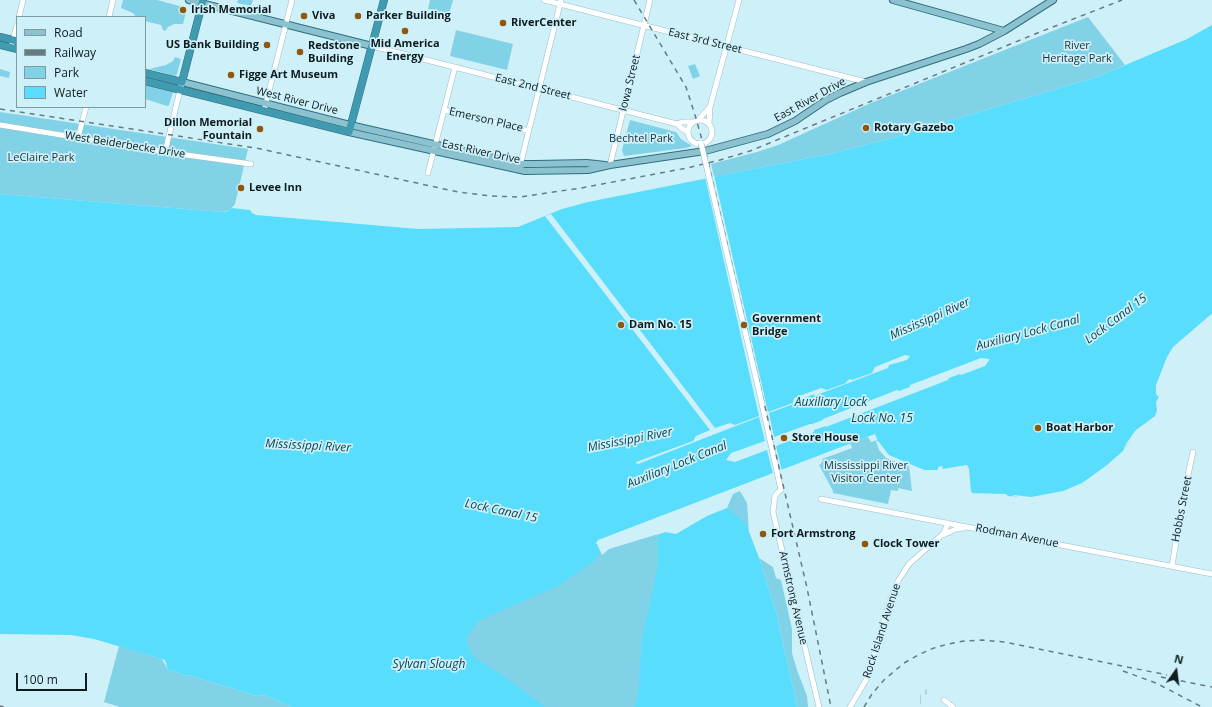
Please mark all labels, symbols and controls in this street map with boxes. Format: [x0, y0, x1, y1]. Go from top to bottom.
place label: Irish Memorial [191, 3, 271, 17]
marker: Irish Memorial [178, 5, 188, 15]
place label: Viva [312, 9, 335, 23]
place label: Parker Building [366, 9, 451, 23]
marker: Viva [299, 11, 309, 21]
marker: Parker Building [353, 11, 363, 21]
legend [16, 16, 146, 108]
place label: RiverCenter [511, 16, 576, 30]
marker: RiverCenter [498, 18, 508, 28]
text: Road [54, 24, 83, 41]
street label: East 3rd Street [667, 25, 743, 57]
marker: Mid America Energy [400, 26, 410, 36]
place label: Mid America Energy [370, 37, 440, 63]
place label: US Bank Building [166, 38, 259, 52]
place label: Redstone Building [308, 39, 360, 65]
park label: River Heritage Park [1042, 39, 1112, 65]
marker: US Bank Building [262, 40, 272, 50]
text: Railway [54, 44, 96, 61]
marker: Redstone Building [295, 47, 305, 57]
street label: Iowa Street [617, 53, 643, 113]
text: Park [54, 64, 79, 81]
place label: Figge Art Museum [239, 68, 338, 82]
marker: Figge Art Museum [226, 70, 236, 80]
street label: East 2nd Street [494, 71, 572, 103]
street label: East River Drive [772, 75, 848, 125]
text: Water [54, 84, 88, 101]
street label: West River Drive [255, 84, 339, 118]
street label: Emerson Place [448, 105, 524, 135]
place label: Dillon Memorial Fountain [164, 116, 252, 142]
place label: Rotary Gazebo [874, 121, 954, 135]
marker: Rotary Gazebo [861, 123, 871, 133]
marker: Dillon Memorial Fountain [255, 124, 265, 134]
street label: West Beiderbecke Drive [64, 129, 186, 161]
park label: Bechtel Park [609, 132, 673, 146]
street label: East River Drive [441, 137, 521, 167]
park label: LeClaire Park [7, 151, 75, 165]
place label: Levee Inn [249, 181, 302, 195]
marker: Levee Inn [236, 183, 246, 193]
water label: Lock Canal 15 [1082, 291, 1150, 347]
water label: Mississippi River [888, 295, 972, 343]
place label: Government Bridge [752, 312, 821, 338]
water label: Auxiliary Lock Canal [975, 312, 1081, 354]
place label: Dam No. 15 [629, 318, 692, 332]
marker: Dam No. 15 [616, 320, 626, 330]
marker: Government Bridge [739, 320, 749, 330]
water label: Auxiliary Lock [795, 396, 867, 410]
water label: Lock No. 15 [851, 412, 913, 426]
place label: Boat Harbor [1046, 421, 1113, 435]
marker: Boat Harbor [1033, 423, 1043, 433]
water label: Mississippi River [586, 425, 674, 455]
place label: Store House [792, 431, 858, 445]
marker: Store House [779, 433, 789, 443]
water label: Mississippi River [265, 437, 351, 455]
water label: Auxiliary Lock Canal [625, 438, 729, 492]
park label: Mississippi River Visitor Center [824, 459, 908, 485]
street label: Hobbs Street [1169, 475, 1195, 543]
water label: Lock Canal 15 [463, 496, 539, 526]
street label: Rodman Avenue [974, 521, 1060, 551]
place label: Fort Armstrong [771, 527, 855, 541]
marker: Fort Armstrong [758, 529, 768, 539]
place label: Clock Tower [873, 537, 940, 551]
marker: Clock Tower [860, 539, 870, 549]
street label: Armstrong Avenue [776, 550, 810, 646]
street label: Rock Island Avenue [860, 582, 904, 680]
north arrow [1156, 651, 1196, 691]
text: N [1173, 651, 1185, 667]
water label: Sylvan Slough [393, 658, 465, 672]
scale bar [18, 665, 89, 691]
text: 100 m [23, 671, 58, 688]

